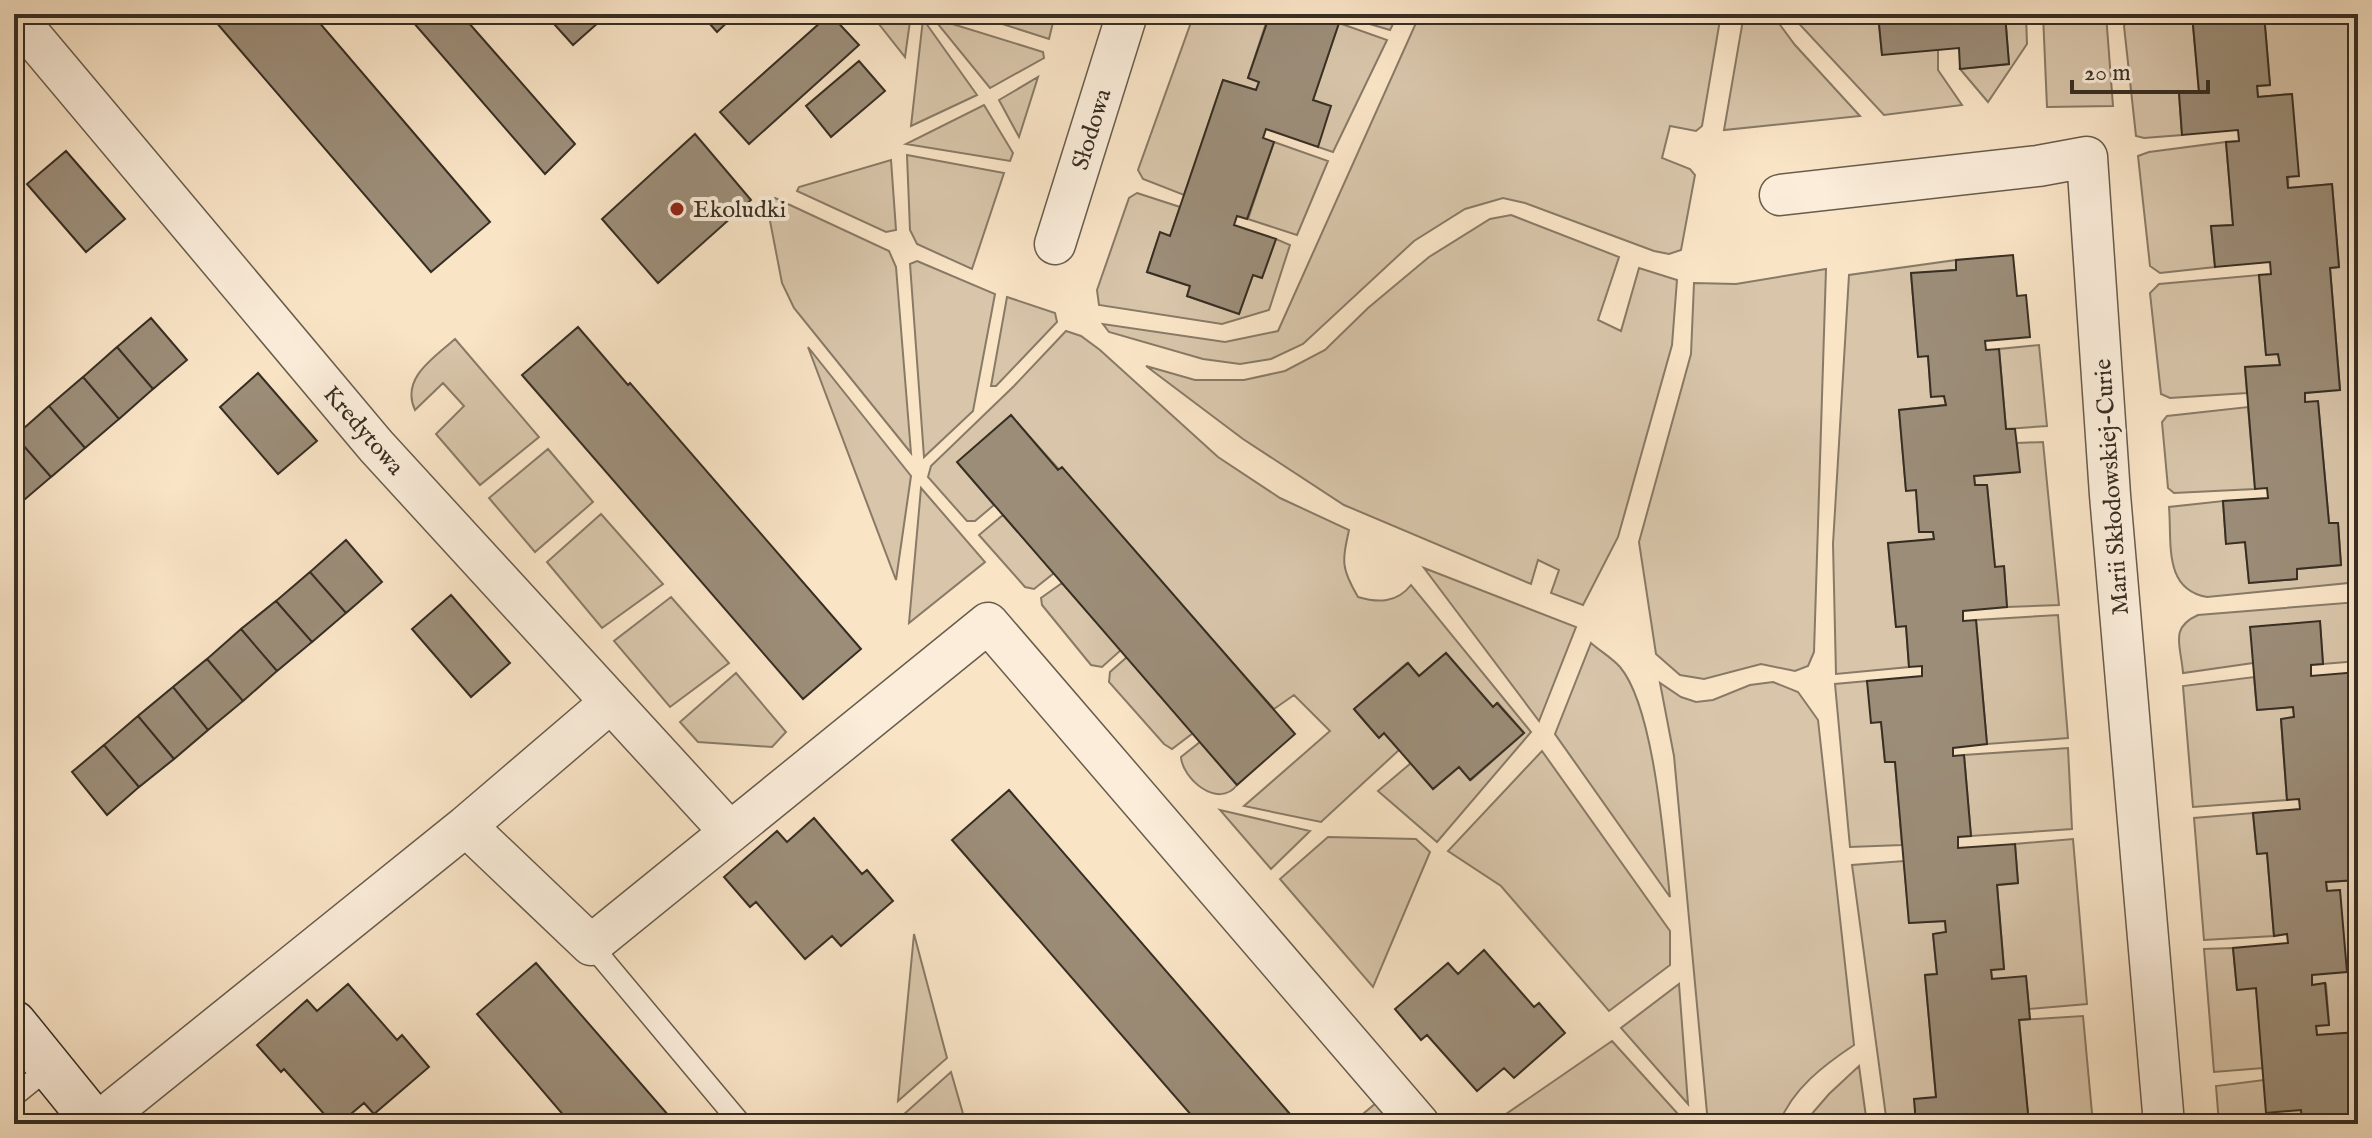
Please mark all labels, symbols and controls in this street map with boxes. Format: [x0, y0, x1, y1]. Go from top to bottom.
scale bar [2072, 44, 2208, 94]
text: 20 m [2084, 58, 2131, 89]
street label: Słodowa [1065, 84, 1120, 174]
place label: Ekoludki [693, 195, 786, 226]
marker: Ekoludki [668, 200, 686, 218]
street label: Marii Skłodowskiej-Curie [2088, 358, 2137, 616]
street label: Kredytowa [316, 380, 411, 483]

